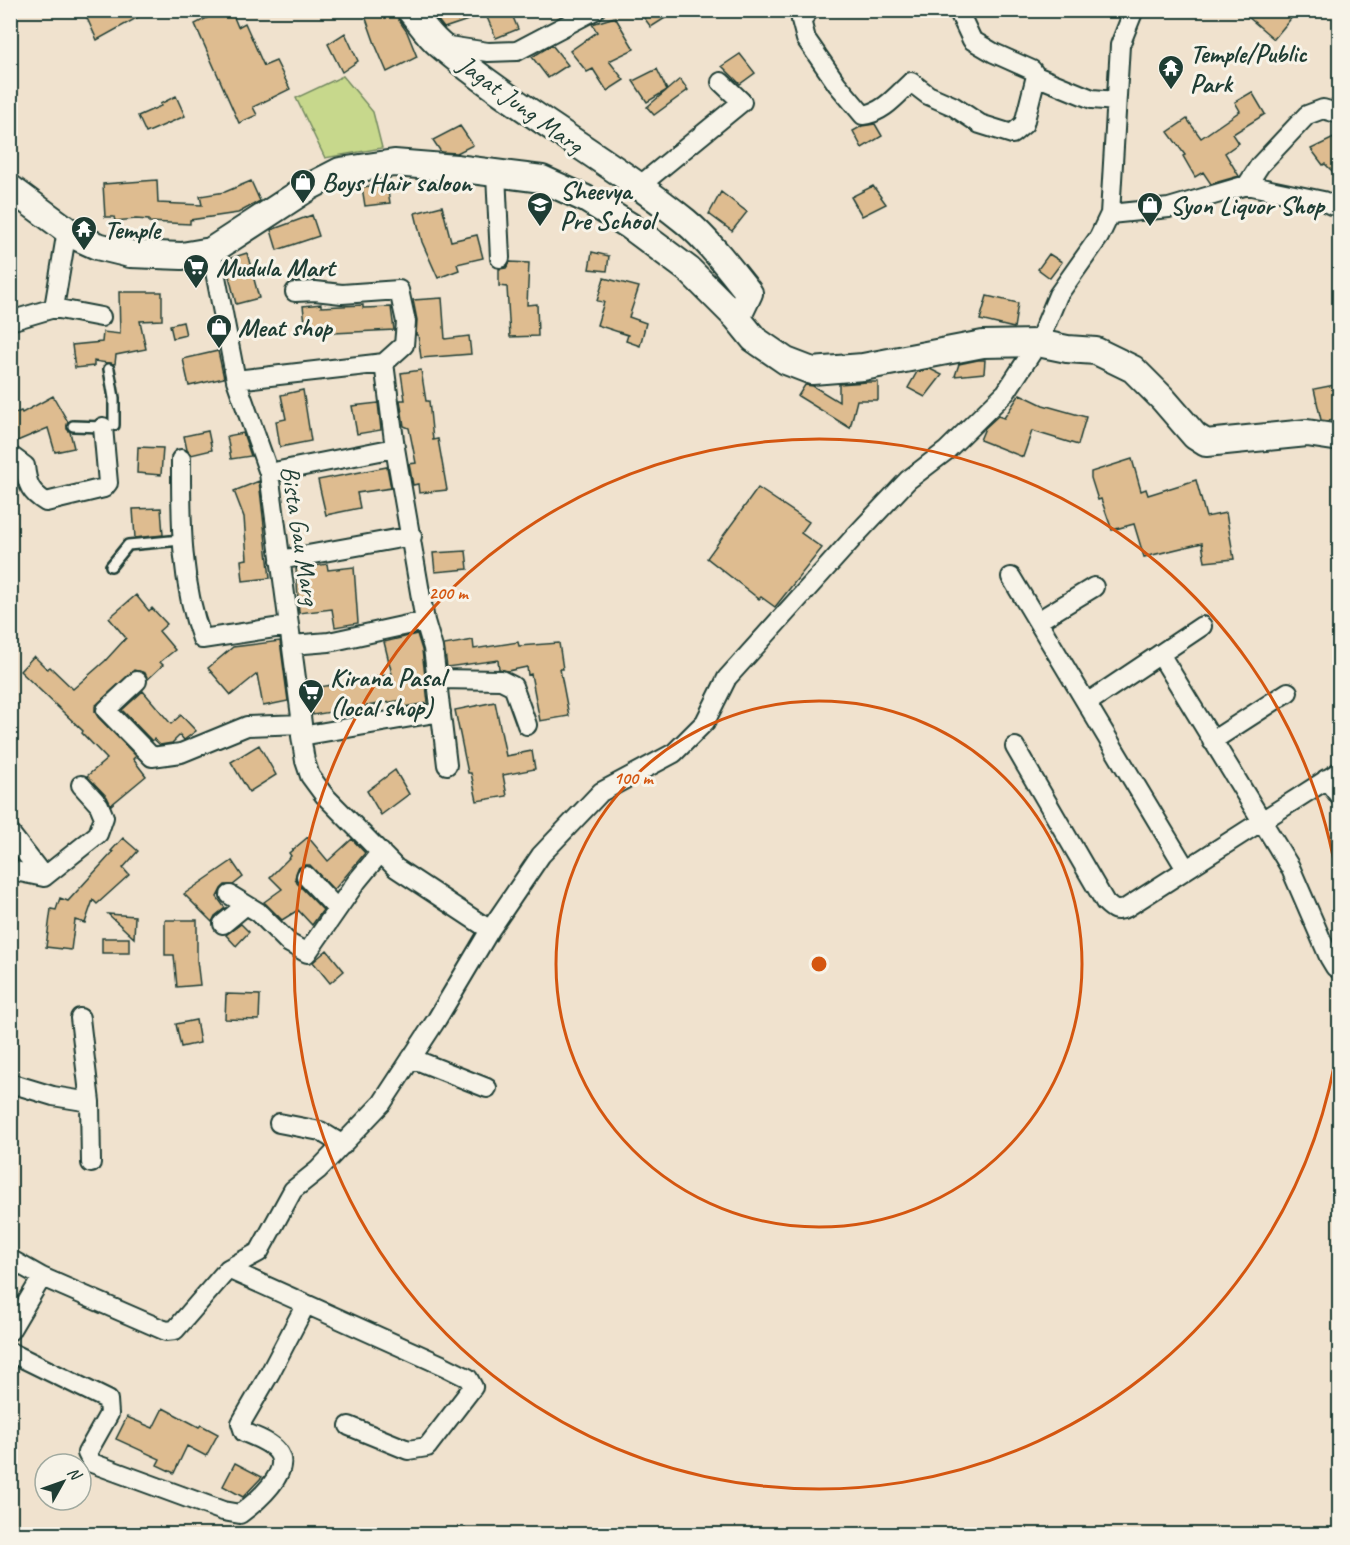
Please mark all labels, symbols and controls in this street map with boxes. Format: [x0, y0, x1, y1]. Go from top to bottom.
place label: Temple/Public Park [1190, 37, 1308, 100]
street label: Jagat Jung Marg [450, 47, 591, 162]
temple icon: Temple/Public Park [1156, 53, 1186, 91]
place label: Boys Hair saloon [322, 166, 473, 199]
shop icon: Boys Hair saloon [288, 167, 318, 205]
place label: Sheevya Pre School [560, 174, 660, 237]
place label: Syon Liquor Shop [1170, 189, 1326, 222]
school or university icon: Sheevya Pre School [525, 190, 555, 228]
shop icon: Syon Liquor Shop [1135, 190, 1165, 228]
place label: Temple [104, 213, 163, 246]
temple icon: Temple [69, 214, 99, 252]
place label: Mudula Mart [216, 251, 337, 284]
supermarket icon: Mudula Mart [181, 252, 211, 290]
place label: Meat shop [238, 311, 334, 344]
shop icon: Meat shop [204, 312, 234, 350]
street label: Bista Gau Marg [273, 463, 328, 609]
text: 200 m [429, 582, 469, 604]
place label: Kirana Pasal (local shop) [330, 661, 450, 724]
supermarket icon: Kirana Pasal (local shop) [296, 677, 326, 715]
text: 100 m [614, 767, 654, 789]
centre of rings [809, 954, 829, 974]
north arrow [33, 1452, 93, 1512]
text: N [63, 1463, 87, 1486]

